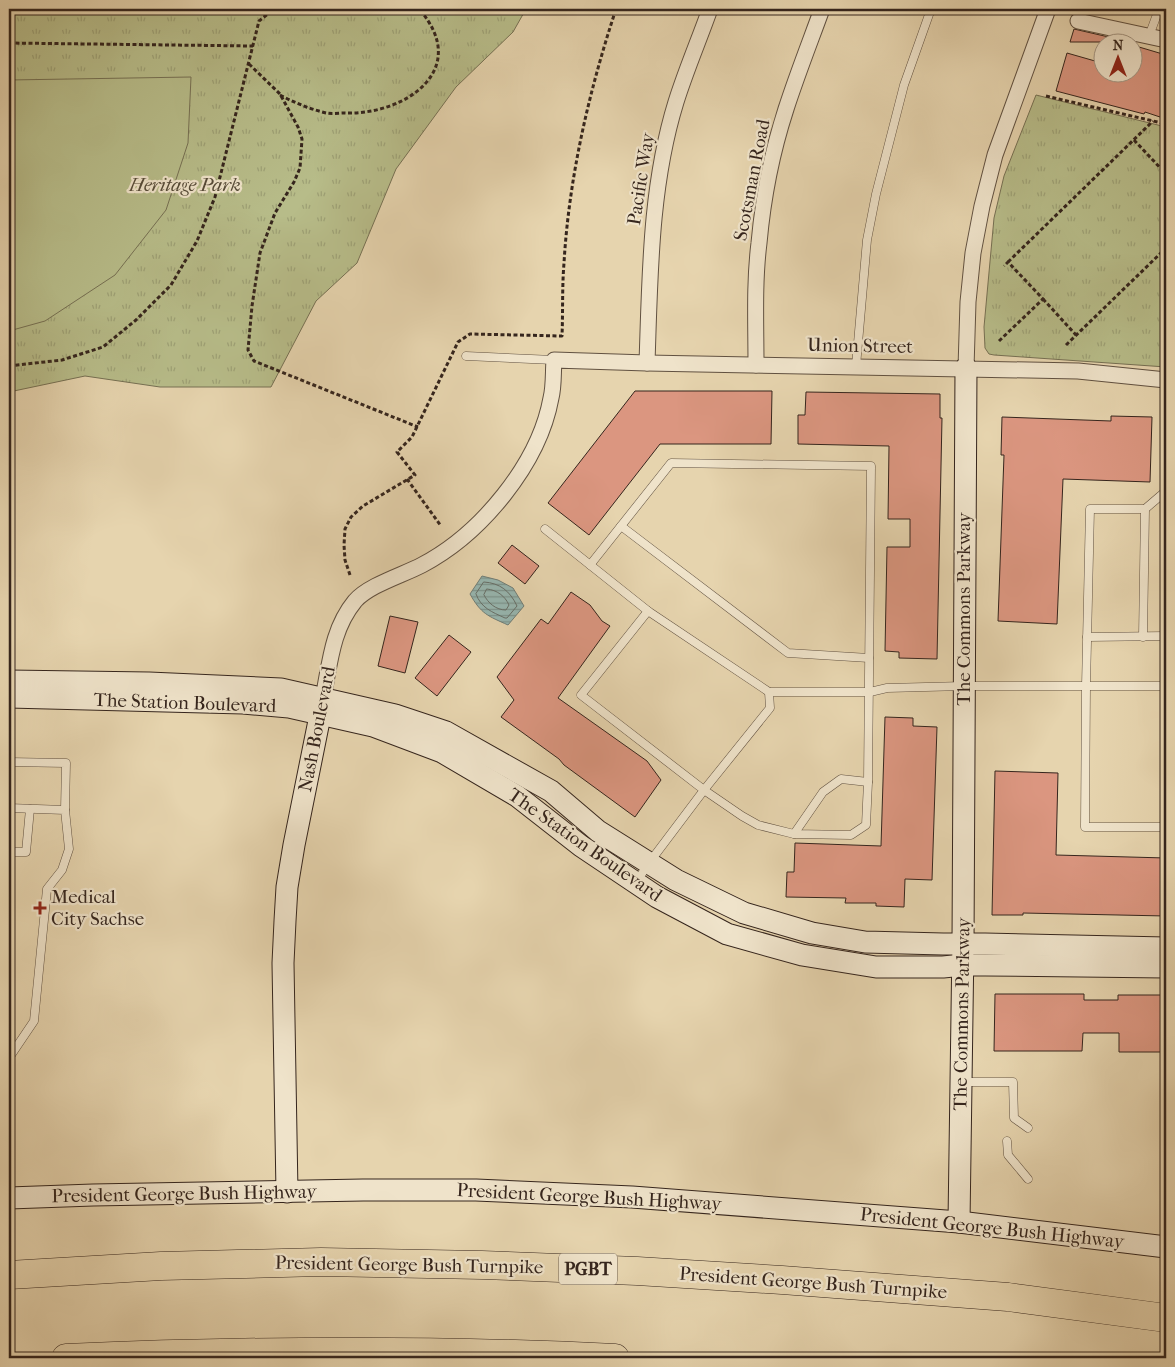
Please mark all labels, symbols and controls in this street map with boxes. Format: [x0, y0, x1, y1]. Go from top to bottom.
north arrow [1092, 32, 1142, 82]
text: N [1113, 37, 1124, 54]
street label: Scotsman Road [729, 117, 775, 243]
street label: Pacific Way [623, 130, 659, 227]
park label: Heritage Park [128, 174, 241, 196]
street label: Union Street [807, 334, 913, 358]
street label: The Commons Parkway [953, 512, 975, 706]
street label: Nash Boulevard [294, 664, 340, 794]
street label: The Station Boulevard [93, 689, 277, 717]
street label: The Station Boulevard [504, 784, 667, 907]
place label: Medical City Sachse [51, 886, 144, 930]
marker: Medical City Sachse [33, 901, 47, 915]
street label: The Commons Parkway [949, 916, 975, 1111]
street label: President George Bush Highway [456, 1179, 723, 1215]
street label: President George Bush Highway [51, 1181, 318, 1207]
street label: President George Bush Highway [859, 1203, 1126, 1253]
street label: President George Bush Turnpike [275, 1252, 543, 1278]
road number: PGBT [559, 1254, 617, 1285]
street label: President George Bush Turnpike [678, 1263, 948, 1303]

